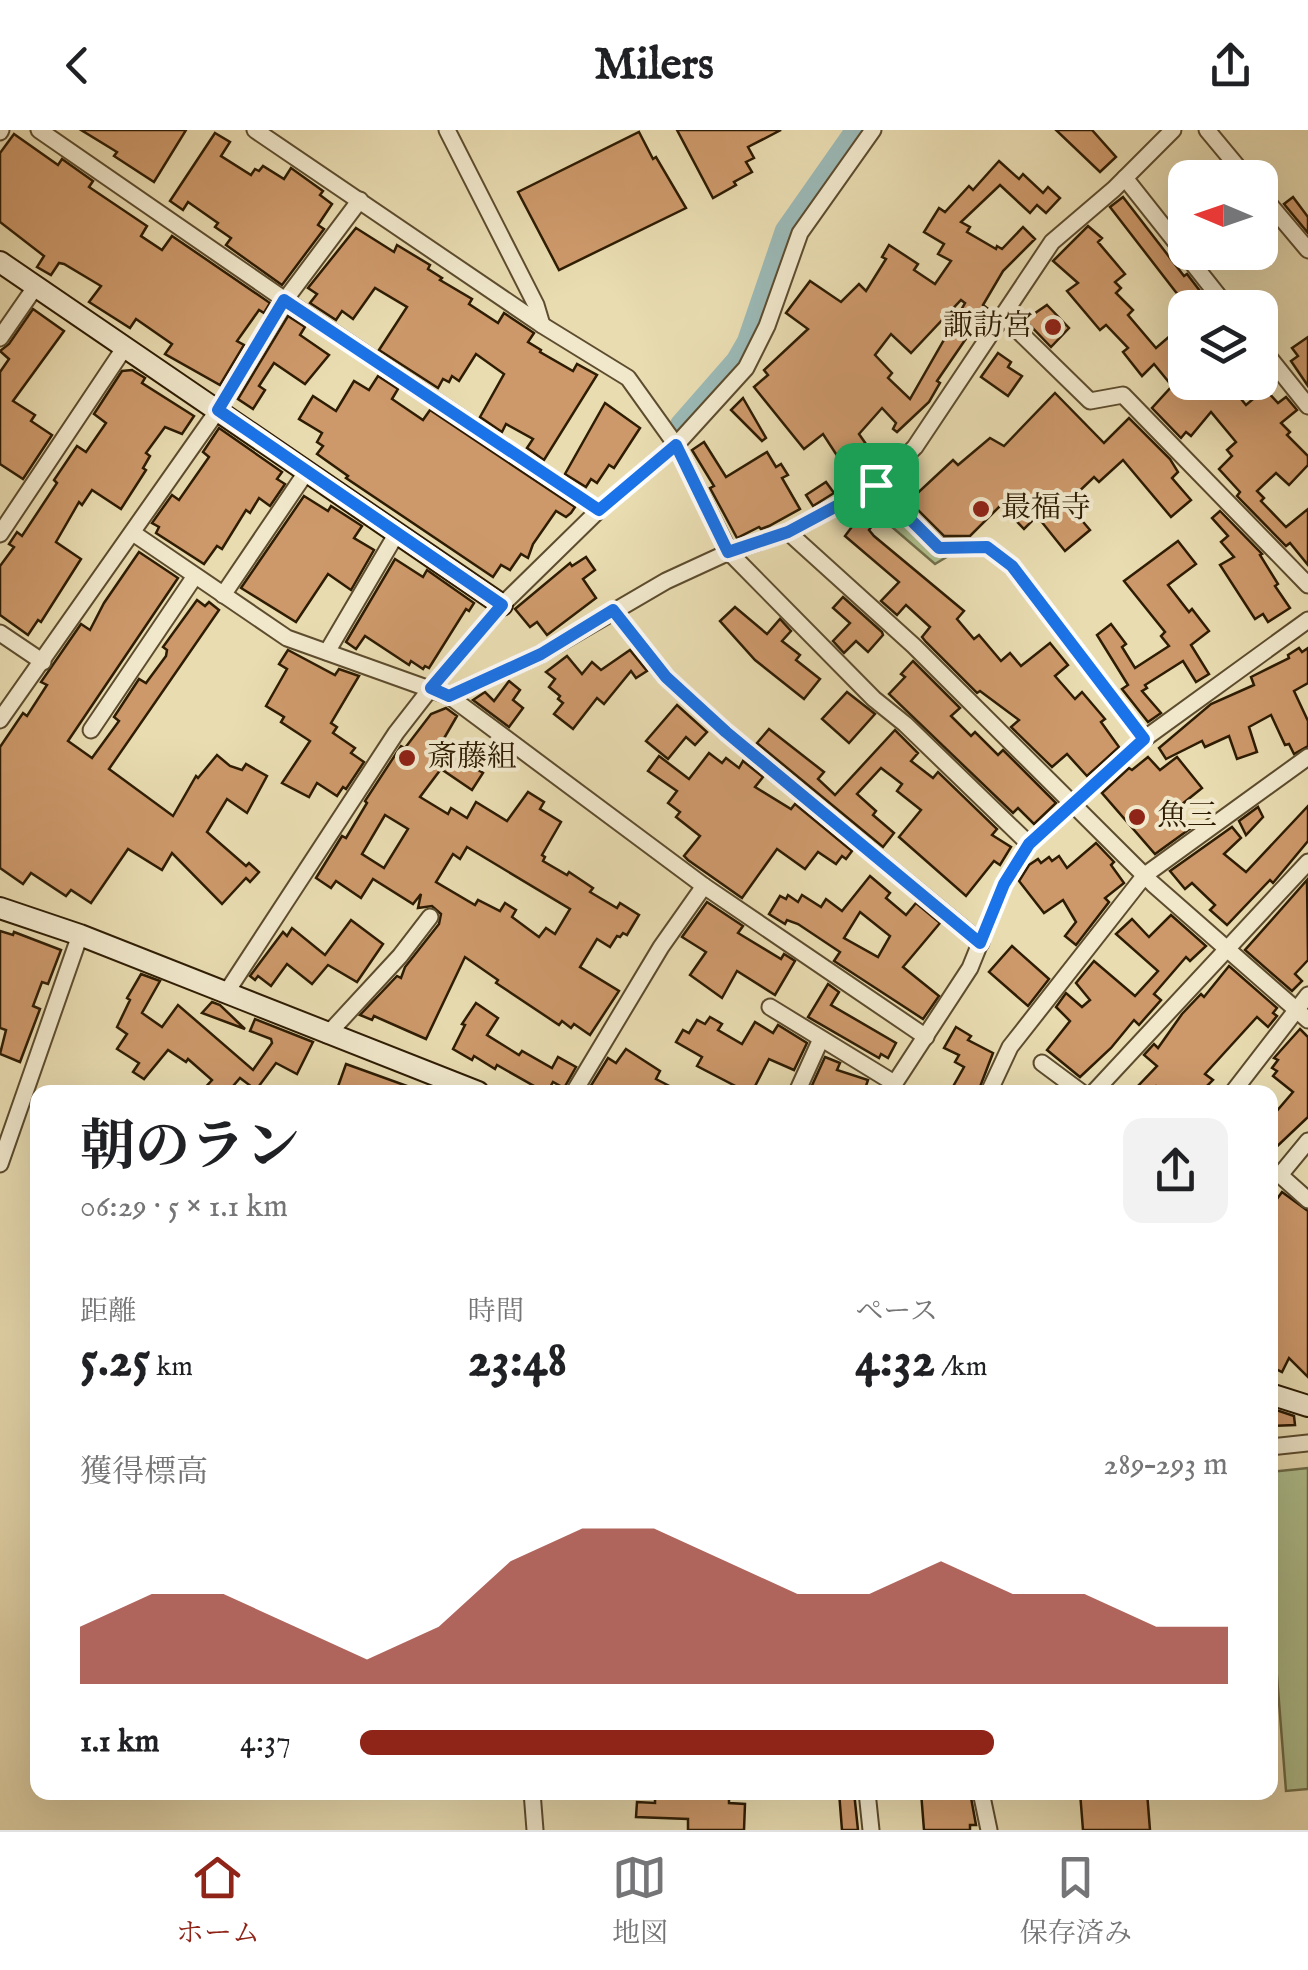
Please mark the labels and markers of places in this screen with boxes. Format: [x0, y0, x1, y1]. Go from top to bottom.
place label: 諏訪宮 [943, 308, 1033, 346]
marker: 諏訪宮 [1042, 316, 1064, 338]
pin [834, 443, 919, 528]
place label: 最福寺 [1001, 490, 1091, 528]
marker: 最福寺 [970, 498, 992, 520]
place label: 斎藤組 [427, 739, 517, 777]
marker: 斎藤組 [396, 747, 418, 769]
place label: 魚三 [1157, 798, 1217, 836]
marker: 魚三 [1126, 806, 1148, 828]

